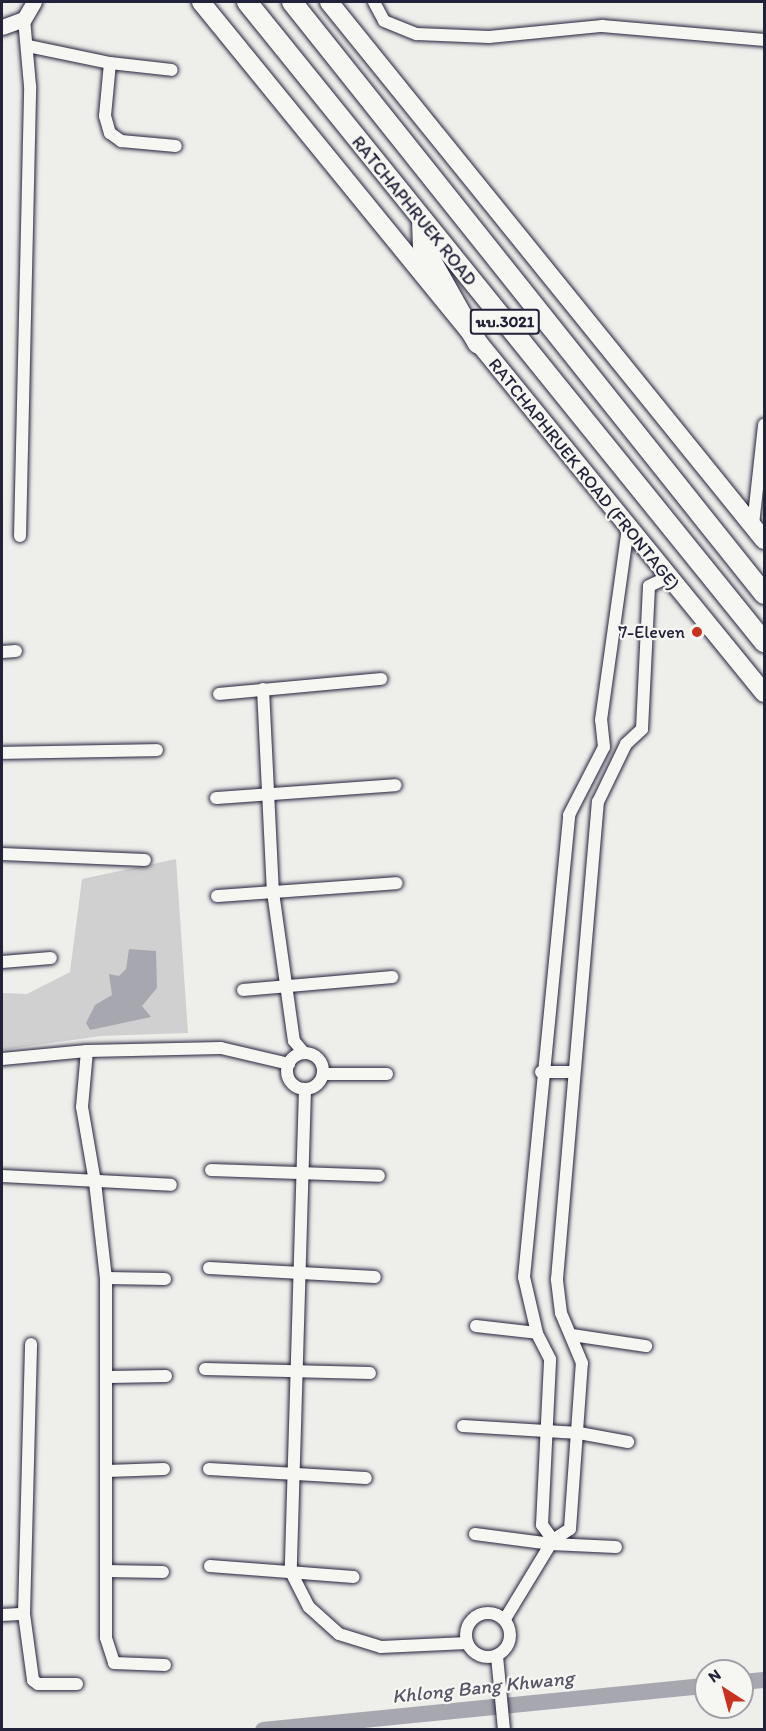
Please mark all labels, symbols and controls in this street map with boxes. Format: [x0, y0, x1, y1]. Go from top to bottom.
street label: RATCHAPHRUEK ROAD [347, 132, 481, 290]
road number: นบ.3021 [469, 309, 541, 335]
street label: RATCHAPHRUEK ROAD (FRONTAGE) [484, 354, 684, 594]
place label: 7-Eleven [618, 621, 685, 643]
marker: 7-Eleven [690, 625, 704, 639]
north arrow [694, 1659, 754, 1719]
water label: Khlong Bang Khwang [390, 1665, 576, 1709]
text: N [704, 1665, 724, 1687]

